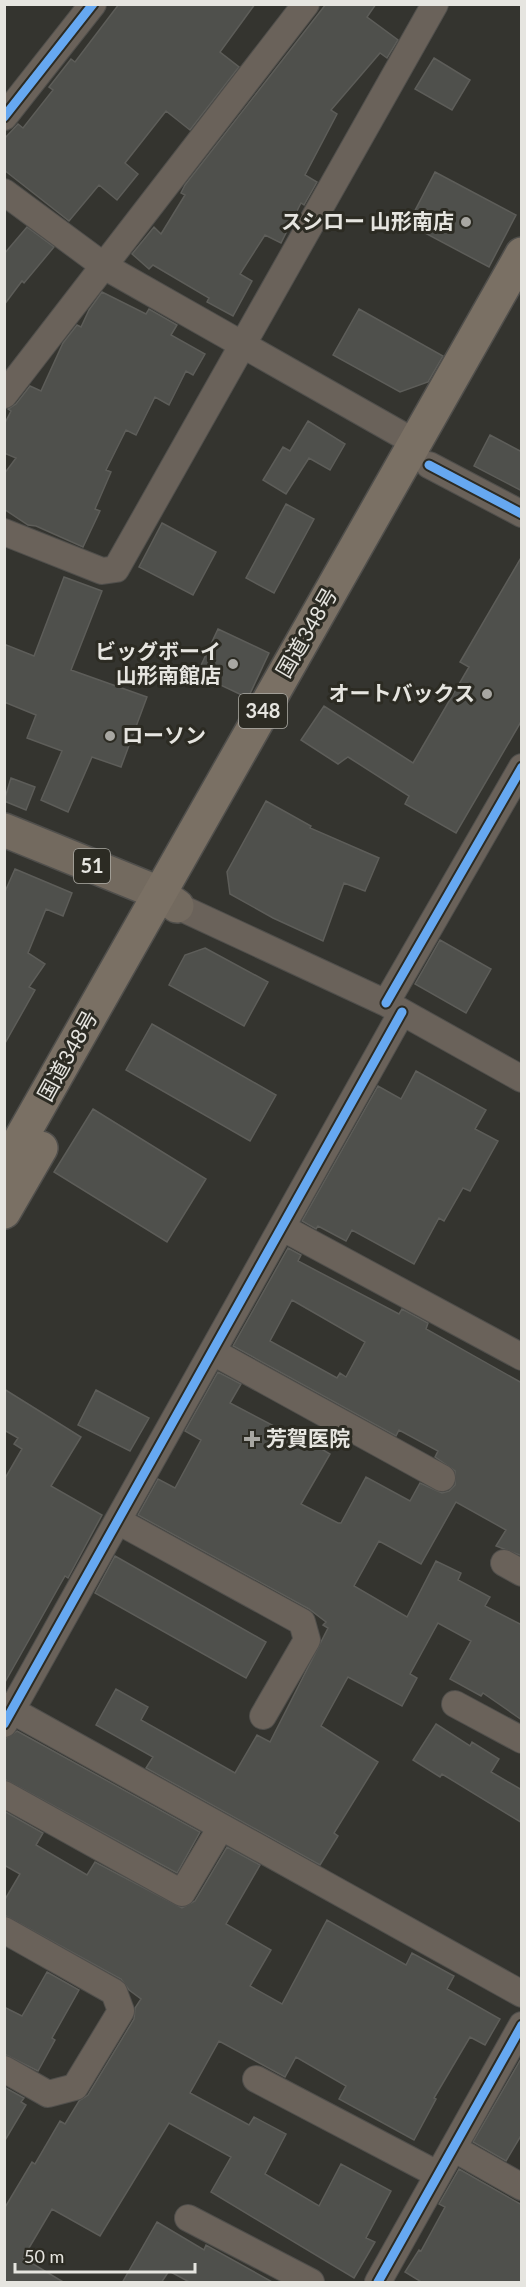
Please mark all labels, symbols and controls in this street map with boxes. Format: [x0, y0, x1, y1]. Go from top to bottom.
place label: スシロー 山形南店 [281, 208, 454, 233]
marker: スシロー 山形南店 [459, 215, 473, 229]
street label: 国道348号 [270, 583, 341, 682]
place label: ビッグボーイ 山形南館店 [95, 638, 221, 687]
marker: ビッグボーイ 山形南館店 [226, 657, 240, 671]
place label: オートバックス [329, 680, 475, 705]
marker: オートバックス [480, 687, 494, 701]
road number: 348 [239, 694, 287, 728]
place label: ローソン [122, 722, 206, 747]
marker: ローソン [103, 729, 117, 743]
road number: 51 [74, 849, 110, 883]
street label: 国道348号 [32, 1006, 102, 1105]
place label: 芳賀医院 [266, 1425, 350, 1450]
marker: 芳賀医院 [243, 1430, 261, 1448]
scale bar [15, 2236, 195, 2274]
text: 50 m [24, 2245, 64, 2267]

